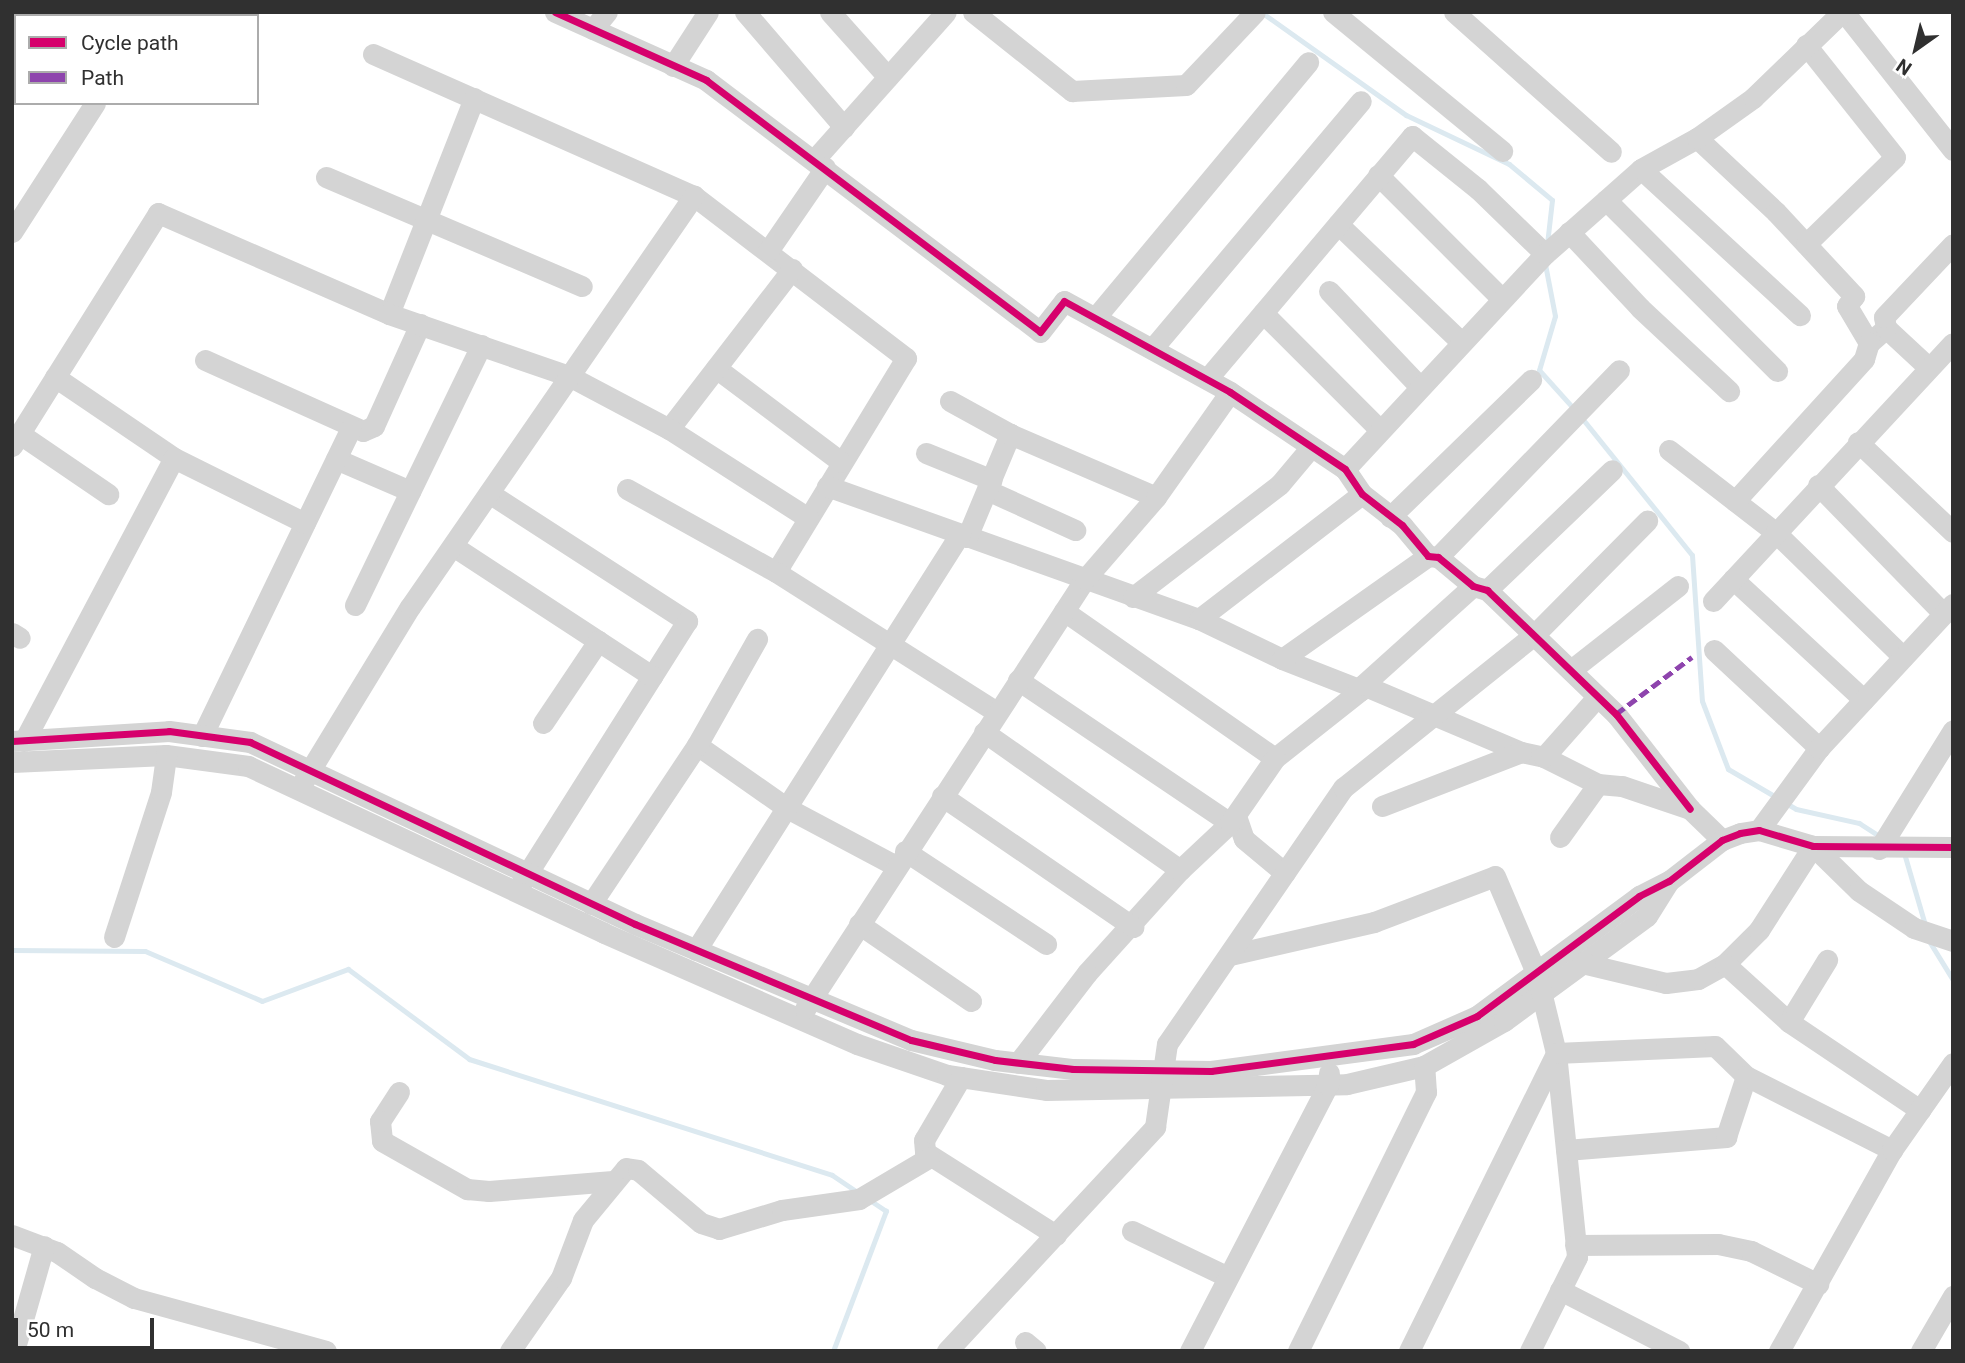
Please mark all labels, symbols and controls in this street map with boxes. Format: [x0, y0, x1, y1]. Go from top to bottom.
legend [14, 14, 259, 105]
north arrow [1881, 14, 1951, 84]
text: Cycle path [81, 31, 179, 55]
text: N [1892, 54, 1916, 80]
text: Path [81, 66, 124, 90]
scale bar [18, 1304, 158, 1348]
text: 50 m [27, 1318, 74, 1342]

